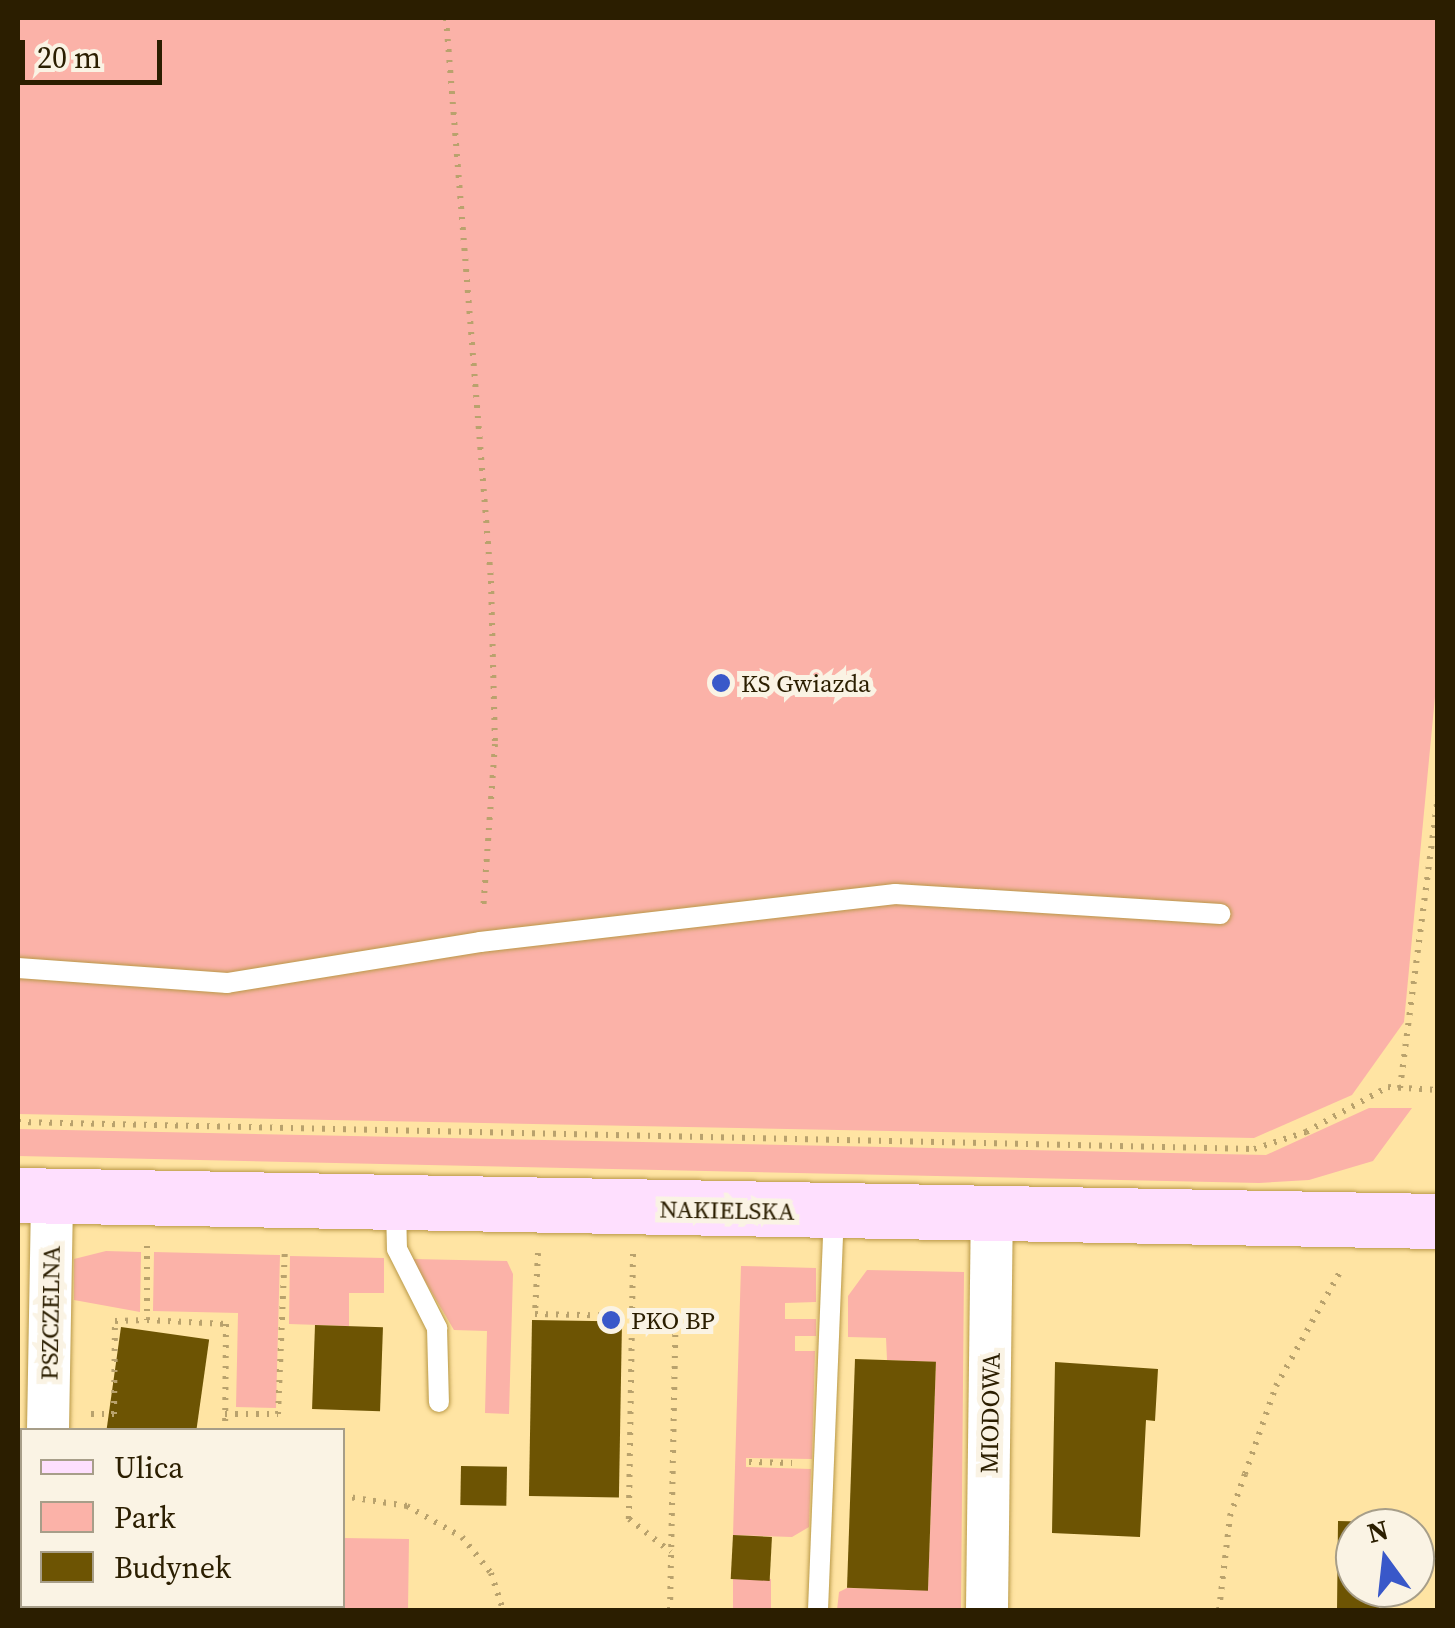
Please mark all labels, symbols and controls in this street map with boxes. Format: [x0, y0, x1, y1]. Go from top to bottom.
scale bar [25, 20, 168, 82]
text: 20 m [37, 37, 101, 78]
place label: KS Gwiazda [741, 668, 871, 698]
marker: KS Gwiazda [710, 672, 732, 694]
street label: NAKIELSKA [659, 1194, 795, 1226]
street label: PSZCZELNA [34, 1245, 66, 1381]
place label: PKO BP [631, 1305, 715, 1335]
marker: PKO BP [600, 1309, 622, 1331]
street label: MIODOWA [974, 1352, 1006, 1474]
legend [20, 1428, 345, 1608]
text: Ulica [114, 1447, 184, 1488]
text: Park [114, 1497, 176, 1538]
north arrow [1335, 1508, 1435, 1608]
text: N [1363, 1510, 1393, 1552]
text: Budynek [114, 1547, 231, 1588]

